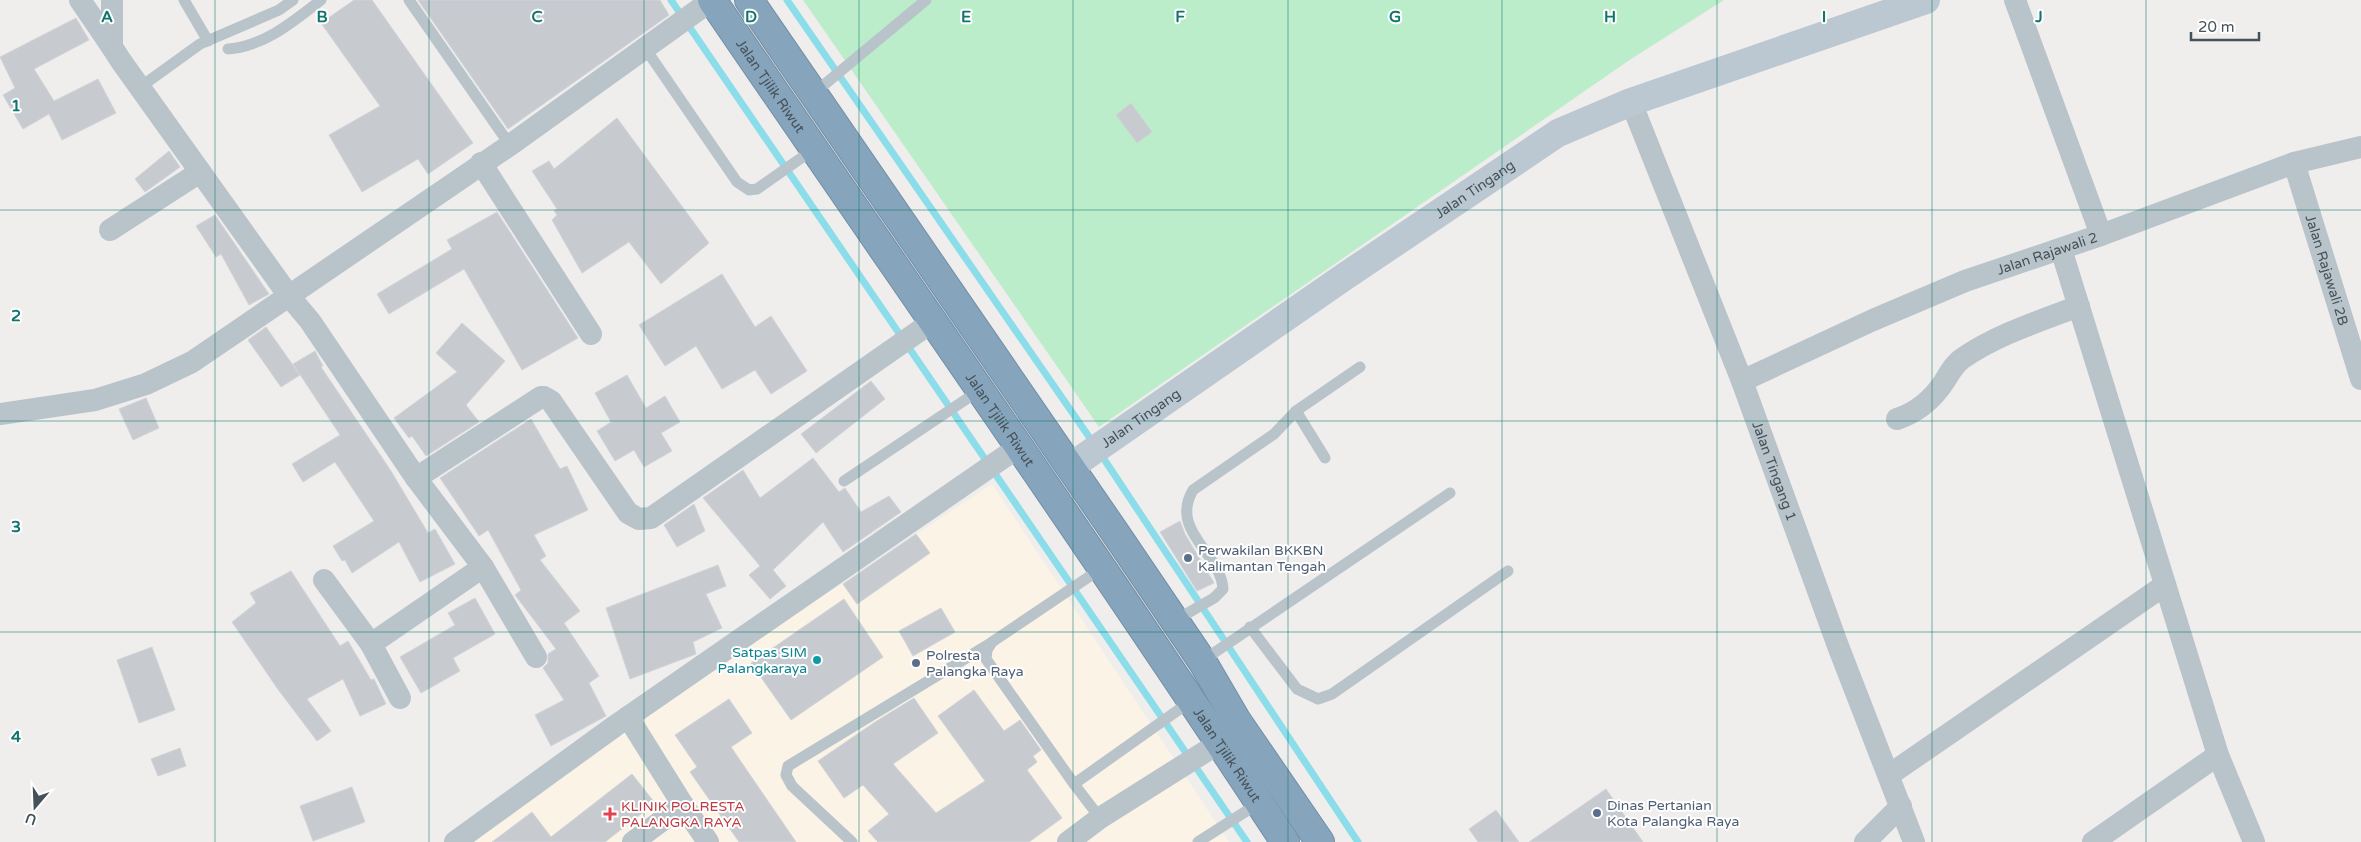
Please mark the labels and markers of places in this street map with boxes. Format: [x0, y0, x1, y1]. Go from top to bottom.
place label: Perwakilan BKKBN Kalimantan Tengah [1198, 542, 1326, 575]
marker: Perwakilan BKKBN Kalimantan Tengah [1182, 552, 1194, 564]
place label: Satpas SIM Palangkaraya [718, 644, 807, 677]
place label: Polresta Palangka Raya [926, 647, 1024, 680]
marker: Satpas SIM Palangkaraya [811, 654, 823, 666]
marker: Polresta Palangka Raya [910, 657, 922, 669]
place label: Dinas Pertanian Kota Palangka Raya [1607, 797, 1739, 830]
place label: KLINIK POLRESTA PALANGKA RAYA [621, 798, 745, 831]
marker: KLINIK POLRESTA PALANGKA RAYA [603, 807, 617, 821]
marker: Dinas Pertanian Kota Palangka Raya [1591, 807, 1603, 819]

